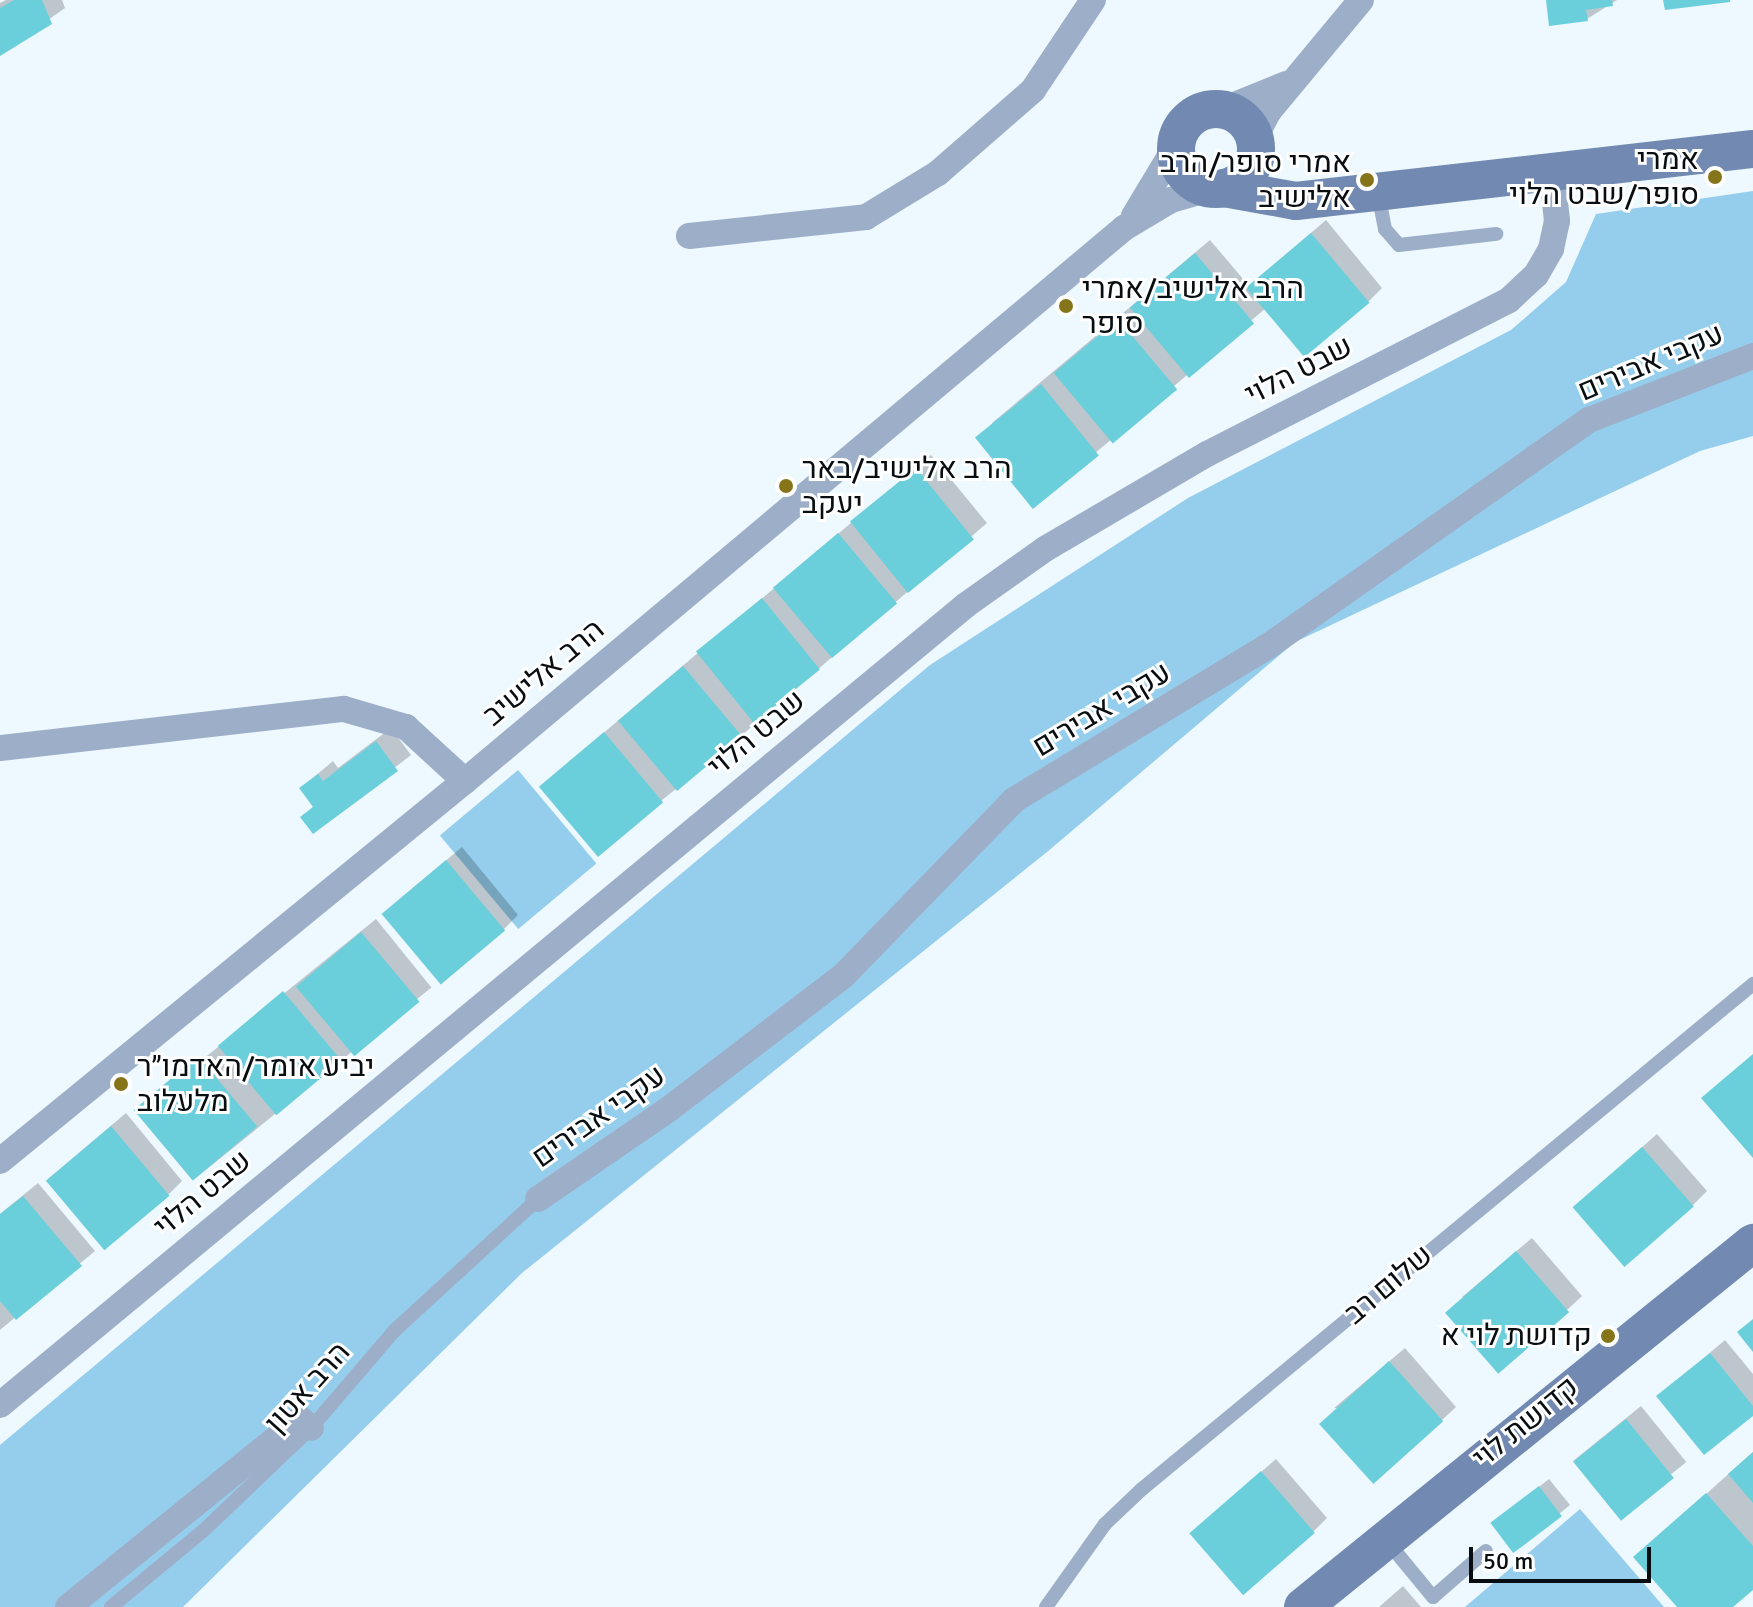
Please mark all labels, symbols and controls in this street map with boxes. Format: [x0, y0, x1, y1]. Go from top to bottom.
place label: אמרי סופר/שבט הלוי [1509, 142, 1699, 212]
place label: אמרי סופר/הרב אלישיב [1160, 145, 1351, 216]
marker: אמרי סופר/שבט הלוי [1706, 168, 1724, 186]
marker: אמרי סופר/הרב אלישיב [1358, 171, 1376, 189]
place label: הרב אלישיב/אמרי סופר [1082, 271, 1304, 342]
marker: הרב אלישיב/אמרי סופר [1057, 297, 1075, 315]
street label: עקבי אבירים [1573, 316, 1729, 410]
street label: שבט הלוי [1239, 329, 1359, 413]
place label: הרב אלישיב/באר יעקב [802, 451, 1012, 522]
marker: הרב אלישיב/באר יעקב [777, 477, 795, 495]
street label: הרב אלישיב [476, 612, 612, 734]
street label: עקבי אבירים [1027, 655, 1177, 765]
street label: שבט הלוי [701, 683, 813, 785]
place label: יביע אומר/האדמו״ר מלעלוב [137, 1049, 374, 1120]
street label: עקבי אבירים [525, 1058, 673, 1176]
marker: יביע אומר/האדמו״ר מלעלוב [112, 1075, 130, 1093]
street label: שבט הלוי [147, 1143, 259, 1245]
street label: שלום רב [1337, 1238, 1441, 1332]
place label: קדושת לוי א [1441, 1318, 1592, 1354]
marker: קדושת לוי א [1599, 1327, 1617, 1345]
street label: הרב אטון [258, 1335, 358, 1441]
street label: קדושת לוי [1466, 1369, 1586, 1477]
scale bar [1473, 1531, 1655, 1581]
text: 50 m [1483, 1546, 1533, 1576]

